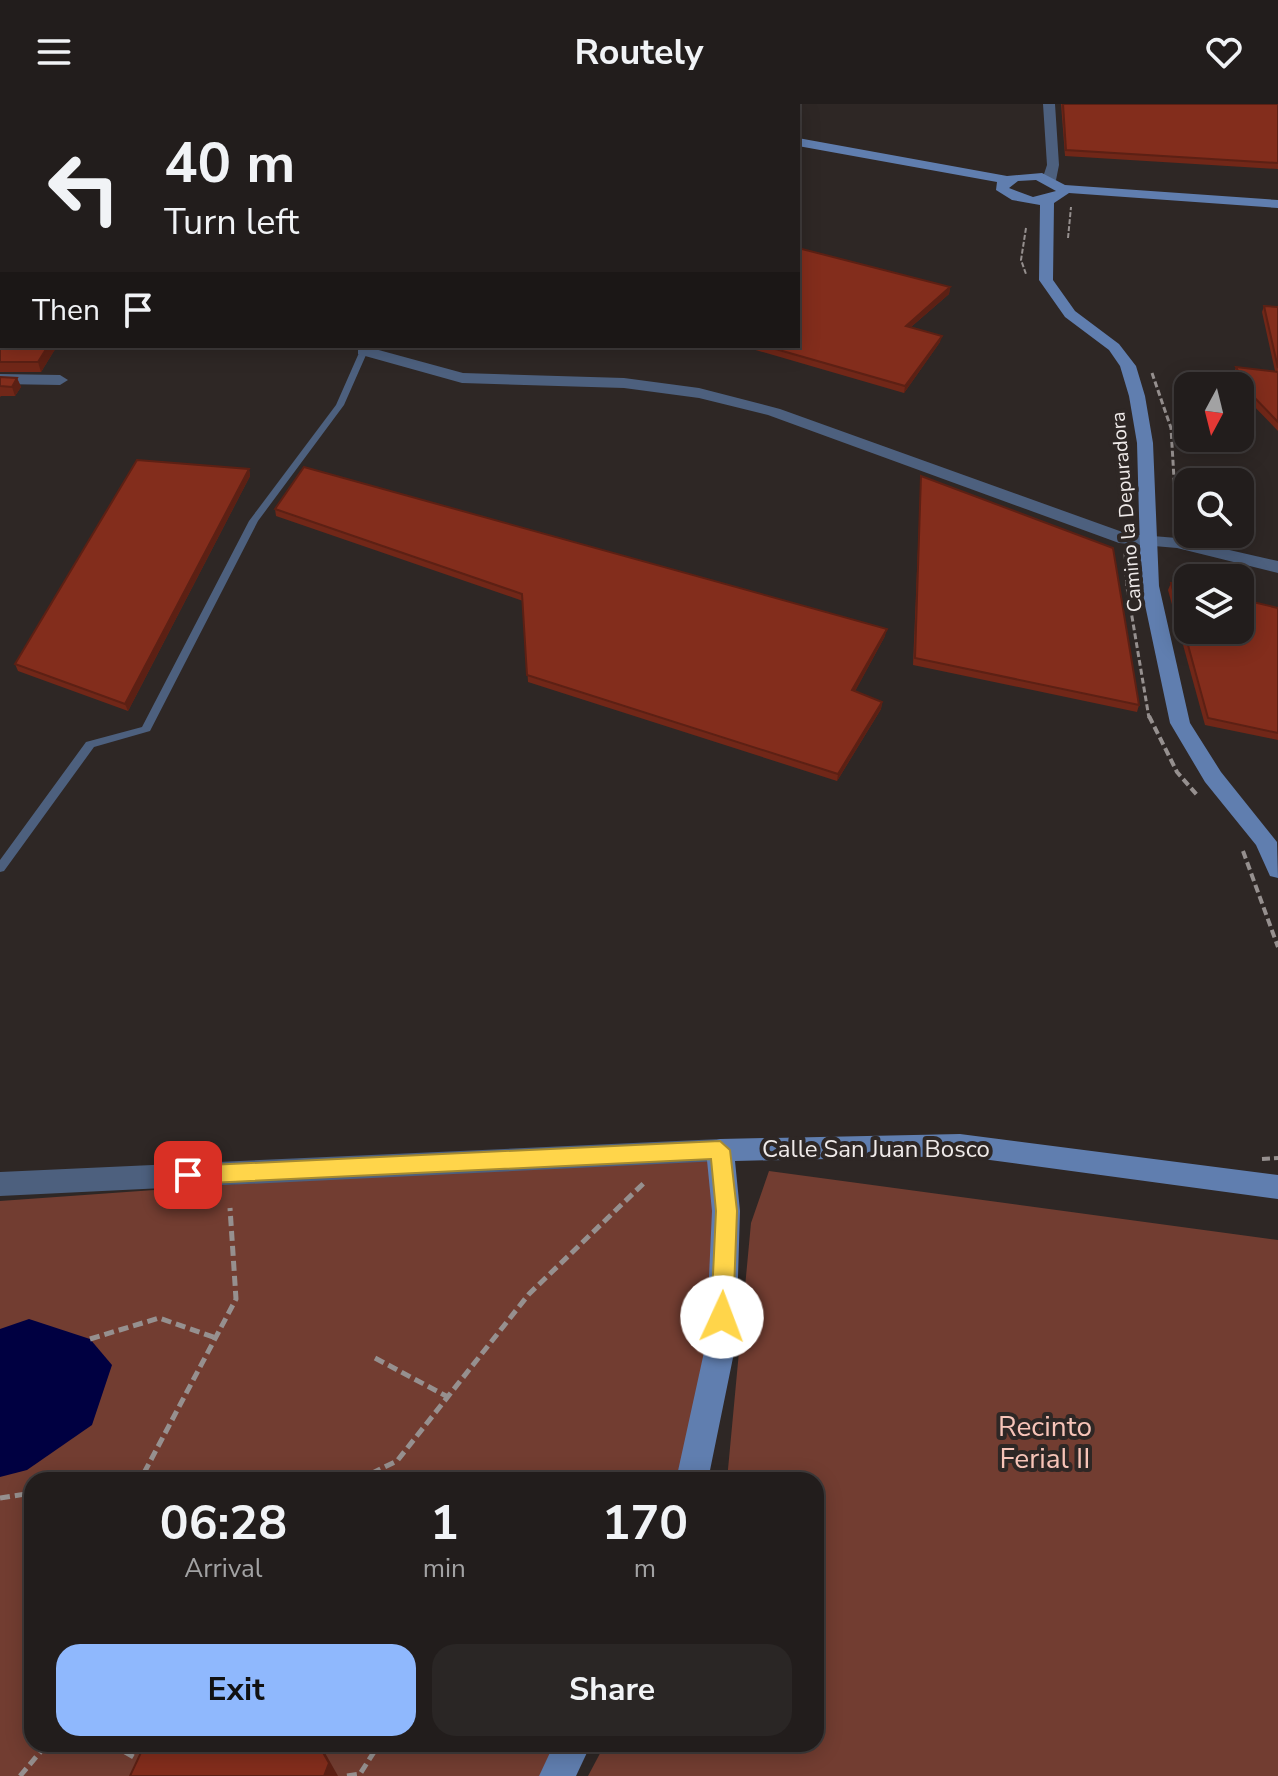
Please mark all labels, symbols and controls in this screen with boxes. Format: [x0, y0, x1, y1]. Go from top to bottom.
text: Routely [575, 28, 703, 77]
icon: menu [32, 30, 76, 74]
icon: heart [1202, 30, 1246, 74]
text: 40 m [164, 125, 295, 202]
icon: left [32, 136, 136, 240]
text: Turn left [164, 198, 299, 247]
icon: arrive [116, 288, 160, 332]
text: Then [32, 290, 100, 331]
north arrow [1174, 372, 1254, 452]
map controls [1174, 372, 1254, 644]
street label: Camino la Depuradora [1104, 411, 1149, 613]
button: search [1174, 468, 1254, 548]
button: layers [1174, 564, 1254, 644]
street label: Calle San Juan Bosco [762, 1133, 990, 1165]
pin [154, 1141, 222, 1209]
icon: arrive [166, 1153, 210, 1197]
position arrow [680, 1275, 764, 1359]
park label: Recinto Ferial II [998, 1408, 1092, 1478]
text: 06:28 [160, 1490, 287, 1556]
text: 1 [430, 1490, 459, 1556]
text: 170 [602, 1490, 688, 1556]
text: Arrival [184, 1551, 263, 1586]
text: min [423, 1551, 466, 1586]
text: m [634, 1551, 656, 1586]
button: Exit [56, 1644, 416, 1736]
button: Share [432, 1644, 792, 1736]

